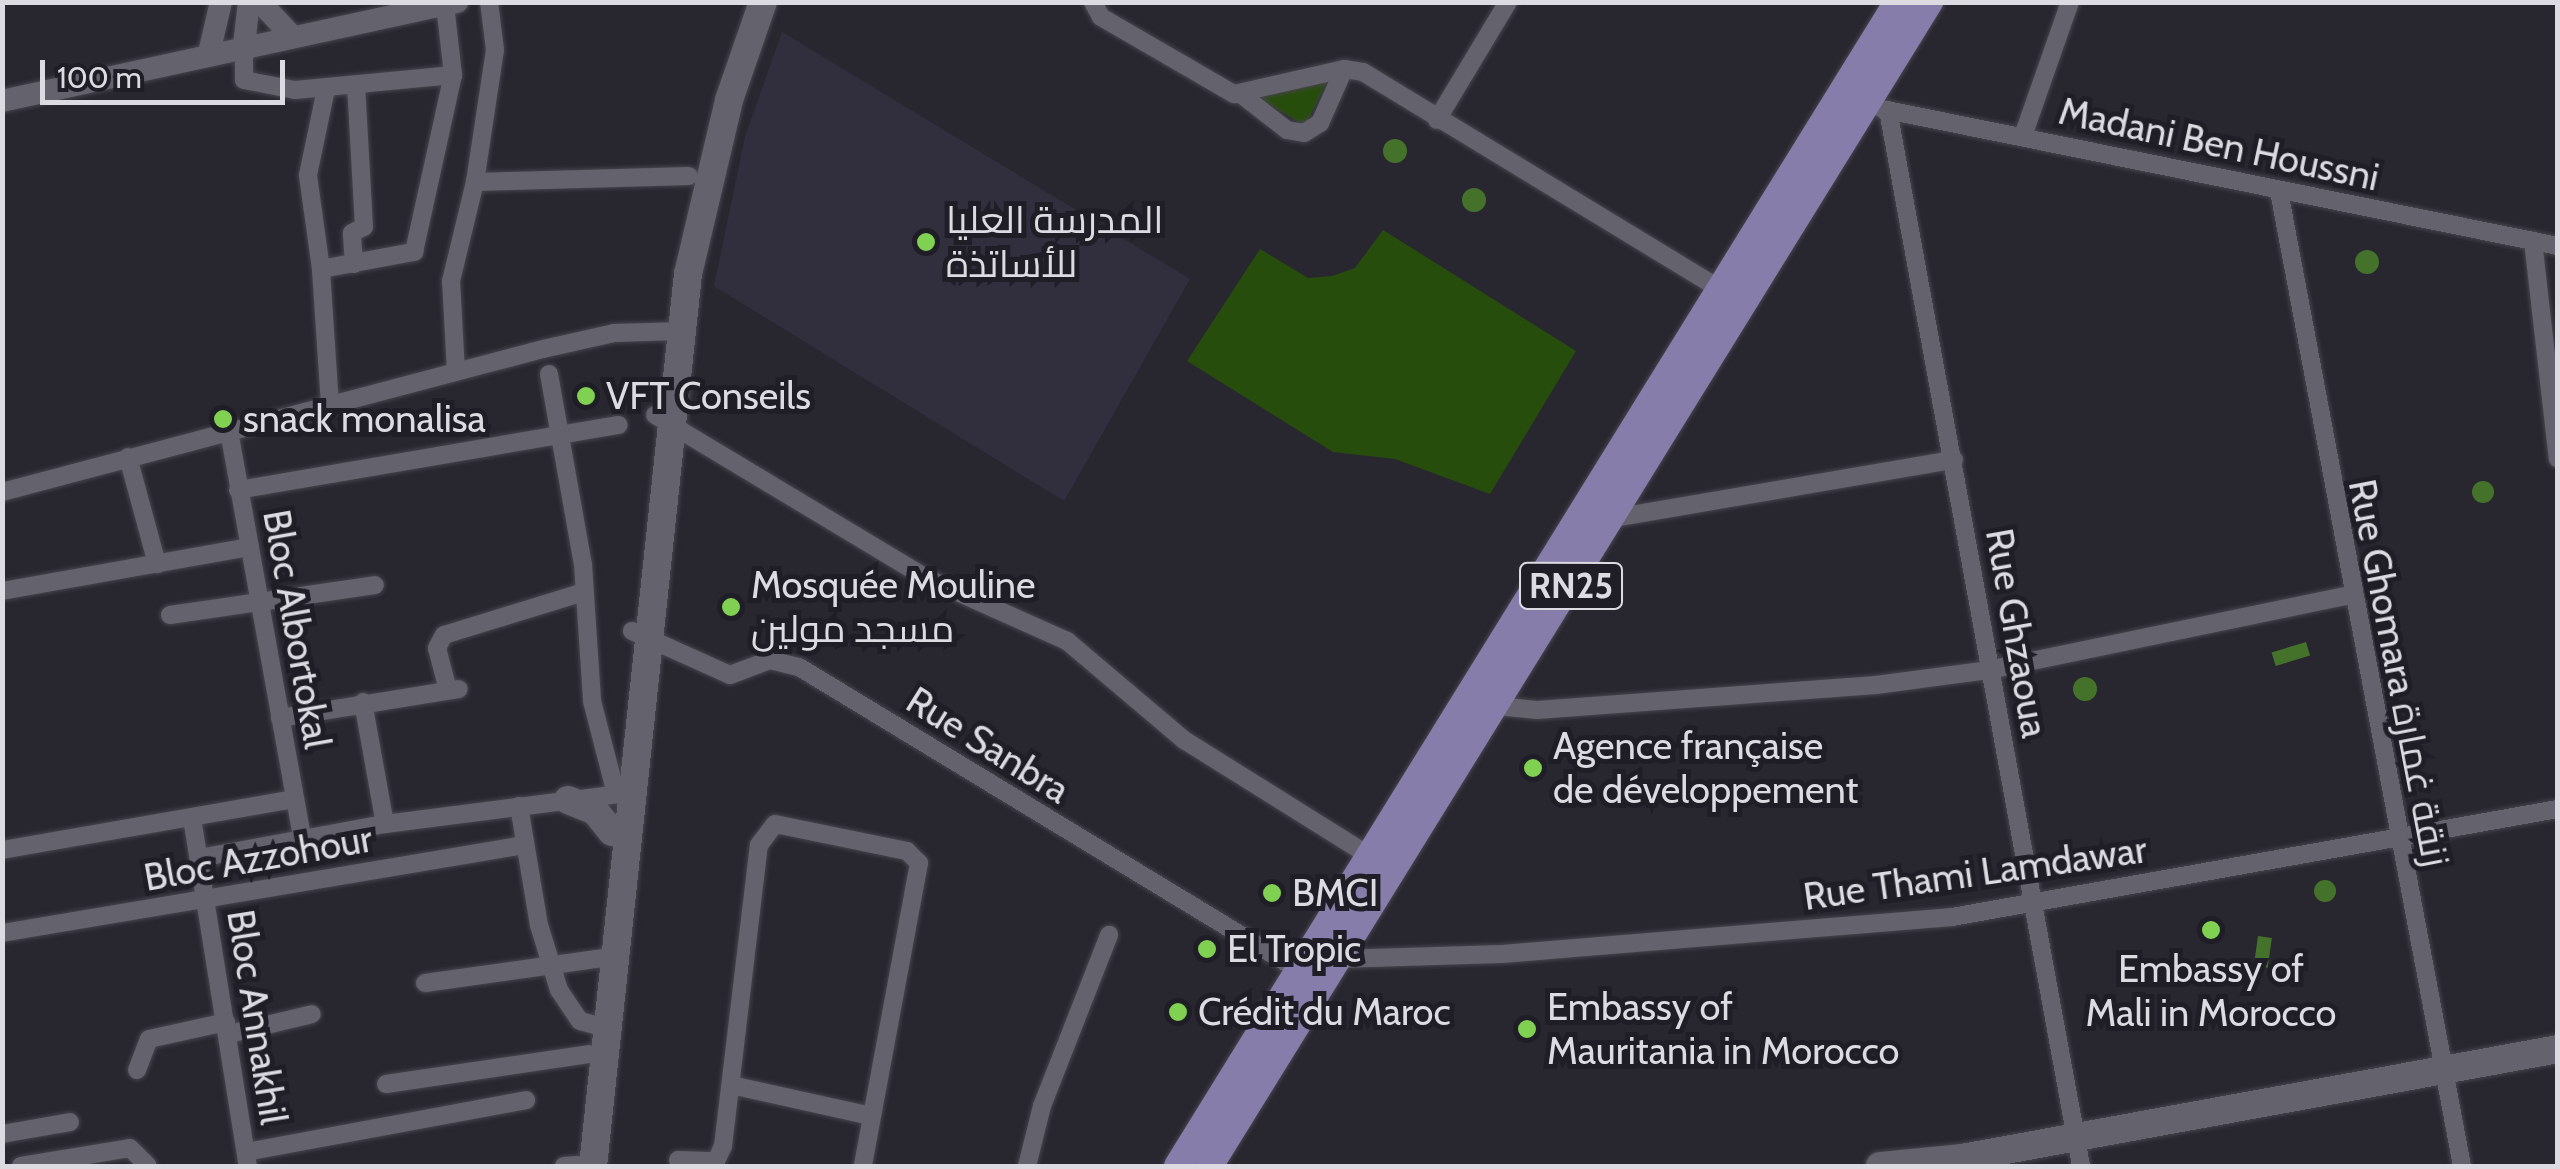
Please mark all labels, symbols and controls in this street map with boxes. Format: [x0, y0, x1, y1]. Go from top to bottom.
scale bar [45, 40, 290, 102]
text: 100 m [57, 59, 142, 96]
street label: Madani Ben Houssni [2055, 88, 2383, 200]
place label: المدرسة العليا للأساتذة [946, 197, 1163, 286]
marker: المدرسة العليا للأساتذة [915, 231, 937, 253]
place label: VFT Conseils [606, 373, 811, 419]
marker: VFT Conseils [575, 385, 597, 407]
place label: snack monalisa [243, 396, 486, 442]
marker: snack monalisa [212, 408, 234, 430]
street label: Rue Ghomara زنقة غمارة [2339, 475, 2459, 871]
street label: Bloc Albortokal [254, 506, 340, 752]
street label: Rue Ghzaoua [1976, 525, 2058, 741]
road number: RN25 [1518, 556, 1624, 616]
place label: Mosquée Mouline مسجد مولين [751, 562, 1036, 652]
marker: Mosquée Mouline مسجد مولين [720, 596, 742, 618]
street label: Rue Sanbra [898, 677, 1078, 813]
place label: Agence française de développement [1553, 723, 1858, 812]
marker: Agence française de développement [1522, 757, 1544, 779]
street label: Bloc Azzohour [140, 815, 376, 901]
street label: Rue Thami Lamdawar [1800, 826, 2150, 920]
place label: BMCI [1292, 870, 1378, 916]
marker: BMCI [1261, 882, 1283, 904]
street label: Bloc Annakhil [218, 906, 296, 1128]
marker: Embassy of Mali in Morocco [2200, 919, 2222, 941]
place label: El Tropic [1227, 926, 1361, 972]
marker: El Tropic [1196, 938, 1218, 960]
place label: Embassy of Mali in Morocco [2086, 946, 2336, 1036]
place label: Embassy of Mauritania in Morocco [1547, 984, 1899, 1074]
place label: Crédit du Maroc [1198, 989, 1451, 1035]
marker: Crédit du Maroc [1167, 1001, 1189, 1023]
marker: Embassy of Mauritania in Morocco [1516, 1018, 1538, 1040]

